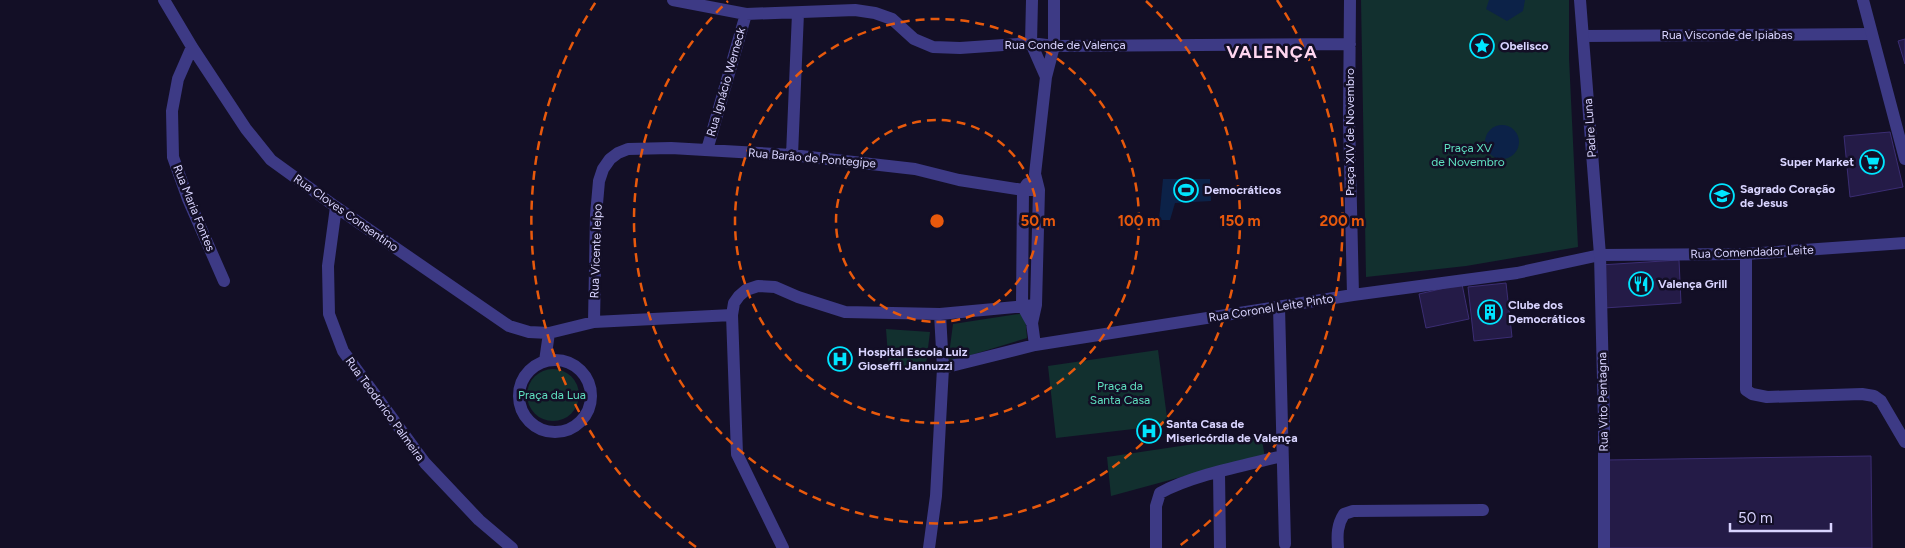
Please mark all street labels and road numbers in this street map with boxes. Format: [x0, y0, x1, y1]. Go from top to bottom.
street label: Rua Ignácio Werneck [704, 26, 748, 138]
street label: Rua Visconde de Ipiabas [1661, 28, 1793, 42]
street label: Rua Conde de Valença [1004, 38, 1126, 52]
street label: Praça XIV de Novembro [1343, 68, 1357, 196]
street label: Padre Luna [1581, 98, 1599, 158]
street label: Rua Barão de Pontegipe [747, 145, 877, 171]
street label: Rua Maria Fontes [170, 163, 218, 254]
street label: Rua Cloves Consentino [291, 171, 401, 255]
street label: Rua Vicente Ielpo [587, 203, 605, 299]
street label: Rua Comendador Leite [1690, 243, 1814, 261]
street label: Rua Coronel Leite Pinto [1208, 291, 1334, 325]
street label: Rua Vito Pentagna [1595, 352, 1611, 452]
street label: Rua Teodorico Palmeira [343, 354, 427, 464]

